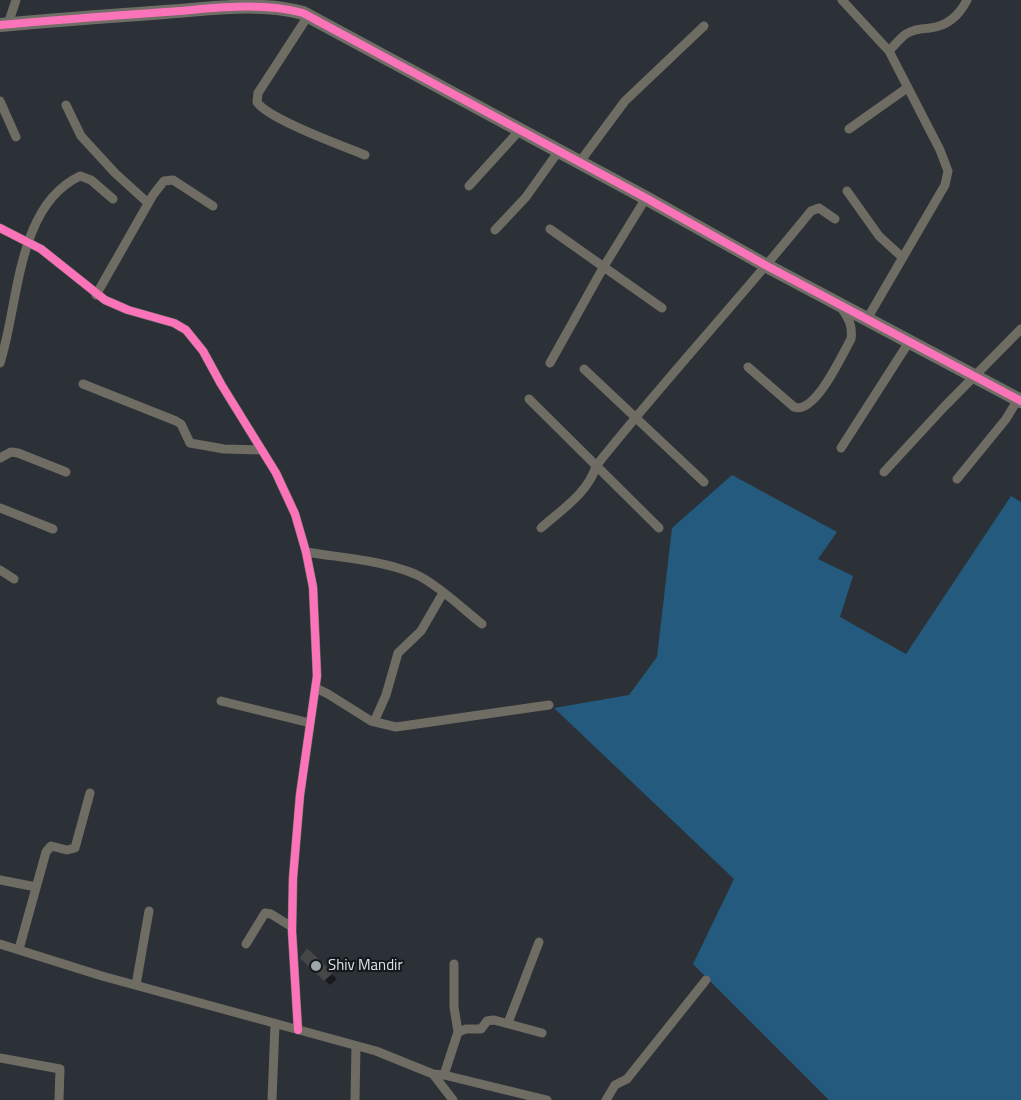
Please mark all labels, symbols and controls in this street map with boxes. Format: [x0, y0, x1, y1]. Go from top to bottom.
place label: Shiv Mandir [328, 957, 403, 975]
marker: Shiv Mandir [309, 959, 323, 973]

